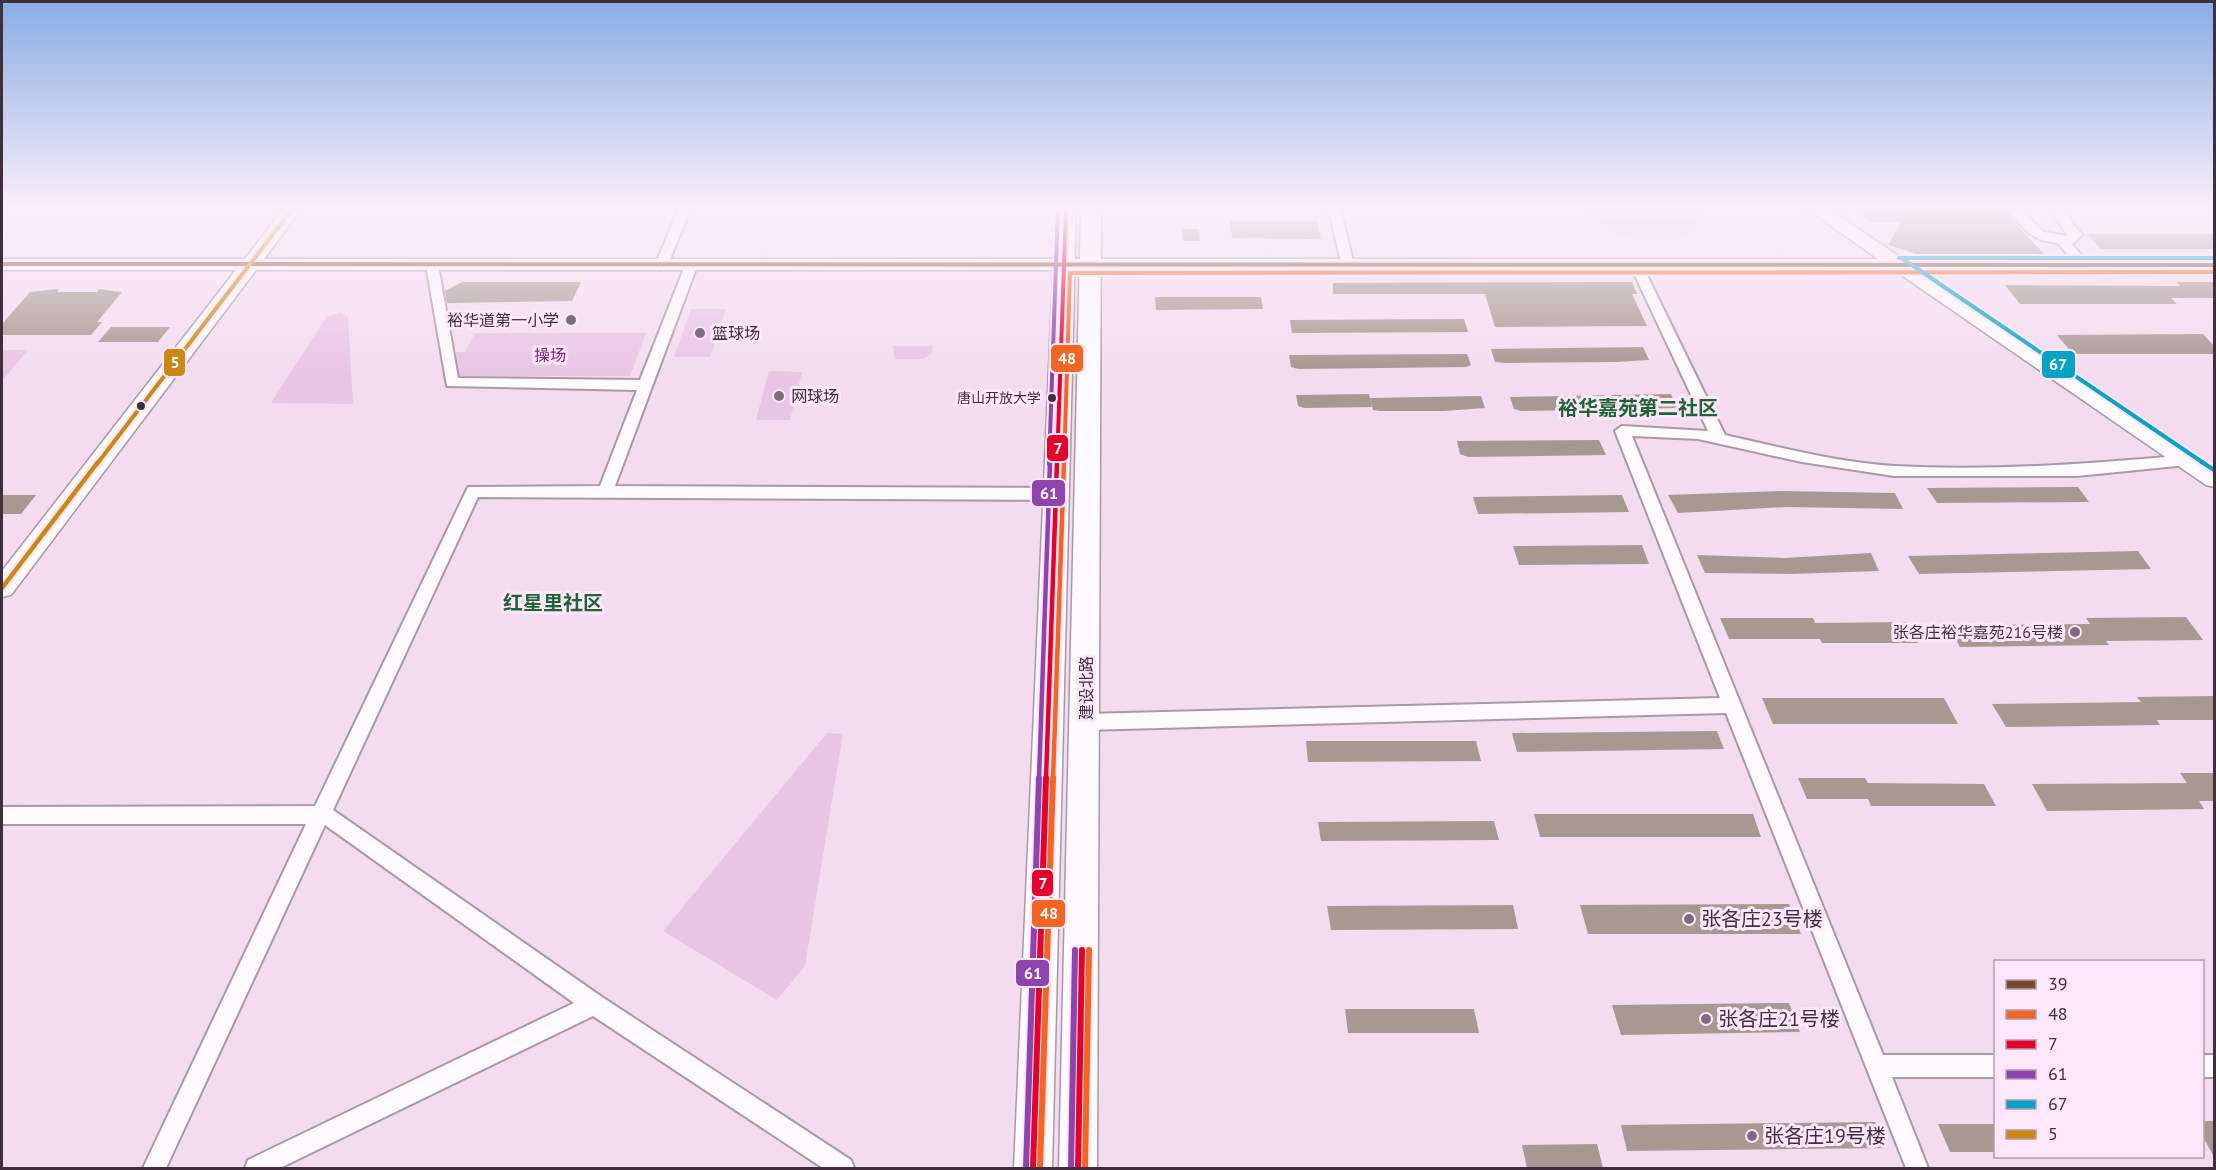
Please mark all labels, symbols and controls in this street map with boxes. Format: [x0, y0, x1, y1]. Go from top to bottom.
place label: 裕华道第一小学 [447, 310, 559, 330]
marker: 裕华道第一小学 [564, 313, 578, 327]
place label: 篮球场 [712, 323, 760, 343]
marker: 篮球场 [693, 326, 707, 340]
line badge: 48 [1050, 344, 1084, 373]
park label: 操场 [534, 345, 566, 365]
line badge: 5 [163, 348, 186, 377]
text: 48 [1058, 348, 1076, 368]
line badge: 67 [2041, 350, 2076, 379]
text: 5 [170, 352, 180, 372]
text: 67 [2049, 354, 2067, 374]
place label: 网球场 [791, 386, 839, 406]
marker: 网球场 [772, 389, 786, 403]
place label: 唐山开放大学 [957, 389, 1041, 407]
marker: 唐山开放大学 [1046, 392, 1058, 404]
district label: 裕华嘉苑第二社区 [1558, 395, 1718, 421]
unlabelled marker [135, 400, 147, 412]
line badge: 7 [1046, 434, 1069, 462]
text: 7 [1053, 438, 1063, 458]
line badge: 61 [1031, 479, 1066, 507]
text: 61 [1040, 483, 1058, 503]
district label: 红星里社区 [503, 590, 603, 616]
place label: 张各庄裕华嘉苑216号楼 [1893, 622, 2063, 642]
marker: 张各庄裕华嘉苑216号楼 [2068, 625, 2082, 639]
street label: 建设北路 [1076, 656, 1096, 720]
line badge: 7 [1031, 869, 1054, 897]
text: 7 [1038, 873, 1048, 893]
line badge: 48 [1031, 899, 1066, 928]
text: 48 [1040, 903, 1058, 923]
place label: 张各庄23号楼 [1701, 906, 1823, 932]
marker: 张各庄23号楼 [1682, 912, 1696, 926]
line badge: 61 [1015, 959, 1050, 987]
legend [1994, 960, 2204, 1158]
text: 61 [1024, 963, 1042, 983]
text: 39 [2048, 972, 2068, 995]
text: 48 [2048, 1002, 2068, 1025]
place label: 张各庄21号楼 [1718, 1006, 1840, 1032]
marker: 张各庄21号楼 [1699, 1012, 1713, 1026]
text: 7 [2048, 1032, 2058, 1055]
text: 61 [2048, 1062, 2068, 1085]
text: 67 [2048, 1092, 2068, 1115]
text: 5 [2048, 1122, 2058, 1145]
place label: 张各庄19号楼 [1764, 1123, 1886, 1149]
marker: 张各庄19号楼 [1745, 1129, 1759, 1143]

